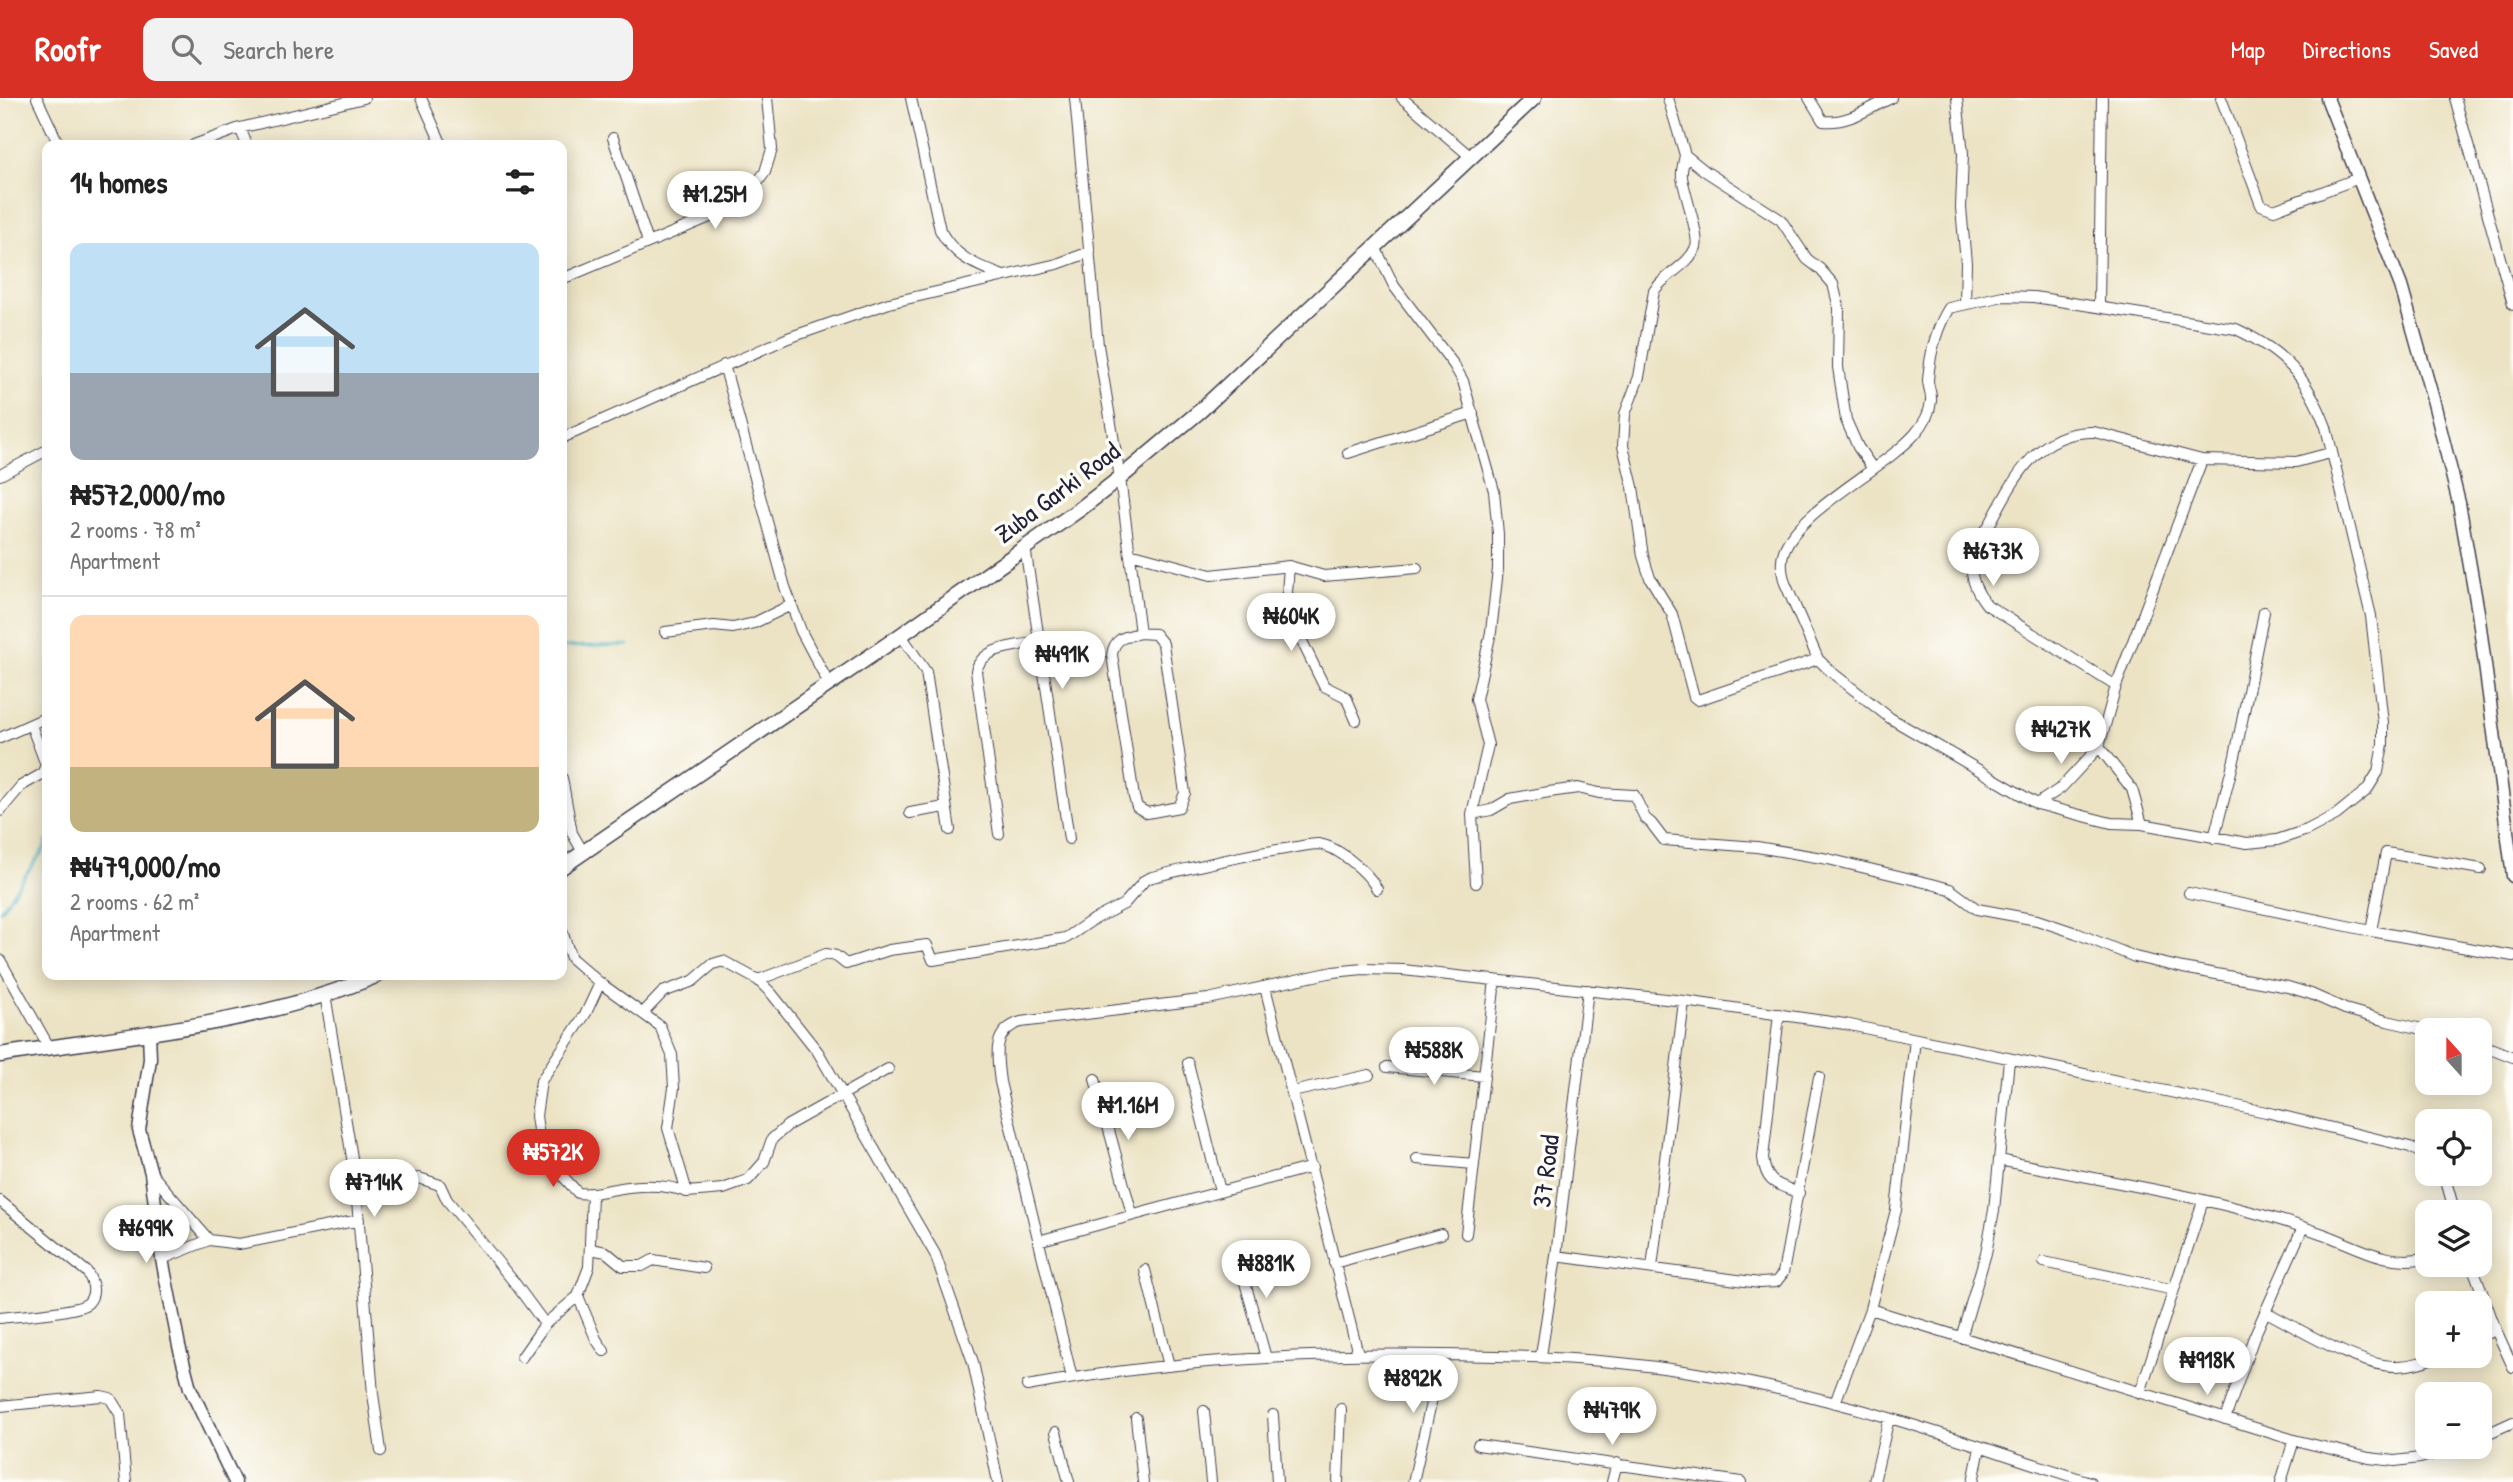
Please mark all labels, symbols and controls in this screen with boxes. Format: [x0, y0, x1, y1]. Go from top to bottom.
search box [143, 18, 633, 81]
text: Roofr [35, 27, 101, 71]
icon: search [167, 30, 205, 68]
text: Search here [223, 32, 334, 67]
text: Map [2231, 33, 2265, 65]
text: Directions [2303, 33, 2391, 65]
text: Saved [2429, 33, 2478, 65]
text: 14 homes [70, 162, 168, 202]
icon: filters [501, 163, 539, 201]
pin: ₦1.25M [658, 172, 772, 231]
text: ₦1.25M [683, 178, 747, 209]
icon: home [242, 289, 368, 415]
street label: Zuba Garki Road [987, 433, 1127, 551]
text: ₦572,000/mo [70, 474, 225, 514]
text: 2 rooms · 78 m² [70, 514, 201, 545]
pin: ₦673K [1944, 528, 2042, 588]
text: ₦673K [1963, 535, 2023, 566]
text: Apartment [70, 545, 160, 576]
pin: ₦604K [1242, 594, 1340, 653]
text: ₦604K [1263, 600, 1319, 631]
pin: ₦491K [1013, 632, 1111, 691]
text: ₦491K [1035, 638, 1089, 669]
icon: home [242, 661, 368, 787]
pin: ₦427K [2012, 706, 2110, 766]
text: ₦427K [2031, 713, 2091, 744]
text: ₦479,000/mo [70, 846, 220, 886]
text: 2 rooms · 62 m² [70, 886, 199, 917]
text: Apartment [70, 917, 160, 948]
north arrow [2415, 1018, 2492, 1096]
map controls [2415, 1018, 2492, 1459]
pin: ₦588K [1385, 1028, 1483, 1087]
text: ₦588K [1405, 1034, 1463, 1065]
pin: ₦1.16M [1071, 1082, 1185, 1142]
text: ₦1.16M [1097, 1089, 1159, 1120]
button: locate [2415, 1109, 2492, 1186]
pin: ₦572K [504, 1130, 602, 1189]
street label: 37 Road [1523, 1133, 1567, 1209]
text: ₦572K [523, 1136, 583, 1167]
pin: ₦714K [325, 1160, 423, 1219]
text: ₦714K [346, 1166, 403, 1197]
button: layers [2415, 1200, 2492, 1277]
pin: ₦699K [97, 1206, 195, 1265]
text: ₦699K [119, 1212, 173, 1243]
pin: ₦881K [1217, 1240, 1315, 1300]
text: ₦881K [1238, 1247, 1294, 1278]
button: + [2415, 1291, 2492, 1368]
pin: ₦918K [2158, 1338, 2256, 1397]
text: ₦918K [2179, 1344, 2235, 1375]
pin: ₦892K [1364, 1356, 1462, 1415]
text: ₦892K [1384, 1362, 1442, 1393]
button: − [2415, 1382, 2492, 1459]
pin: ₦479K [1563, 1388, 1661, 1447]
text: ₦479K [1583, 1394, 1641, 1425]

